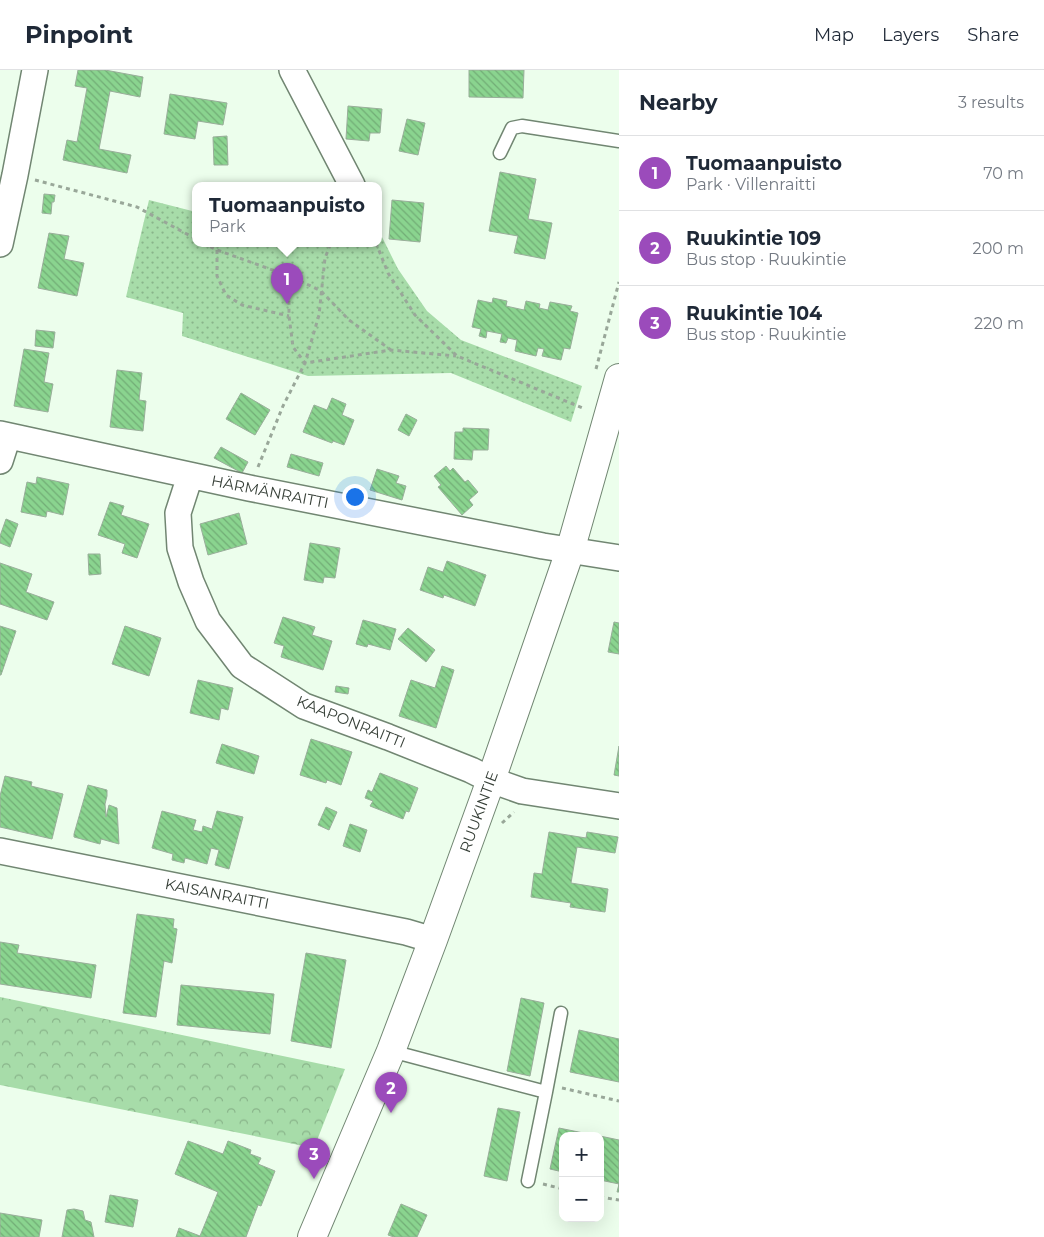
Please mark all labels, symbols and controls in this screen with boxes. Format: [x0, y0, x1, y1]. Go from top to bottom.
text: Pinpoint [25, 20, 133, 49]
text: Map [814, 24, 854, 46]
text: Layers [882, 24, 939, 46]
text: Share [967, 24, 1019, 46]
text: Nearby [639, 90, 718, 115]
text: 3 results [958, 93, 1024, 112]
text: Tuomaanpuisto [686, 152, 842, 175]
text: 1 [652, 164, 658, 183]
text: 70 m [983, 164, 1024, 183]
text: Park · Villenraitti [686, 175, 816, 194]
popup [192, 182, 382, 247]
text: Tuomaanpuisto [209, 194, 365, 217]
text: Park [209, 217, 246, 236]
text: Ruukintie 109 [686, 227, 821, 250]
text: 2 [650, 239, 660, 258]
text: 200 m [973, 239, 1024, 258]
text: Bus stop · Ruukintie [686, 250, 846, 269]
pin: 1 [271, 263, 303, 304]
text: Ruukintie 104 [686, 302, 822, 325]
text: 3 [650, 314, 660, 333]
text: 220 m [974, 314, 1024, 333]
text: Bus stop · Ruukintie [686, 325, 846, 344]
street label: HÄRMÄNRAITTI [210, 471, 330, 512]
your location [342, 484, 368, 510]
street label: KAAPONRAITTI [294, 691, 408, 752]
street label: RUUKINTIE [455, 769, 502, 855]
street label: KAISANRAITTI [163, 874, 271, 913]
pin: 2 [375, 1072, 407, 1113]
map controls [559, 1132, 604, 1222]
button: + [559, 1132, 604, 1177]
pin: 3 [298, 1138, 330, 1179]
button: − [559, 1177, 604, 1222]

